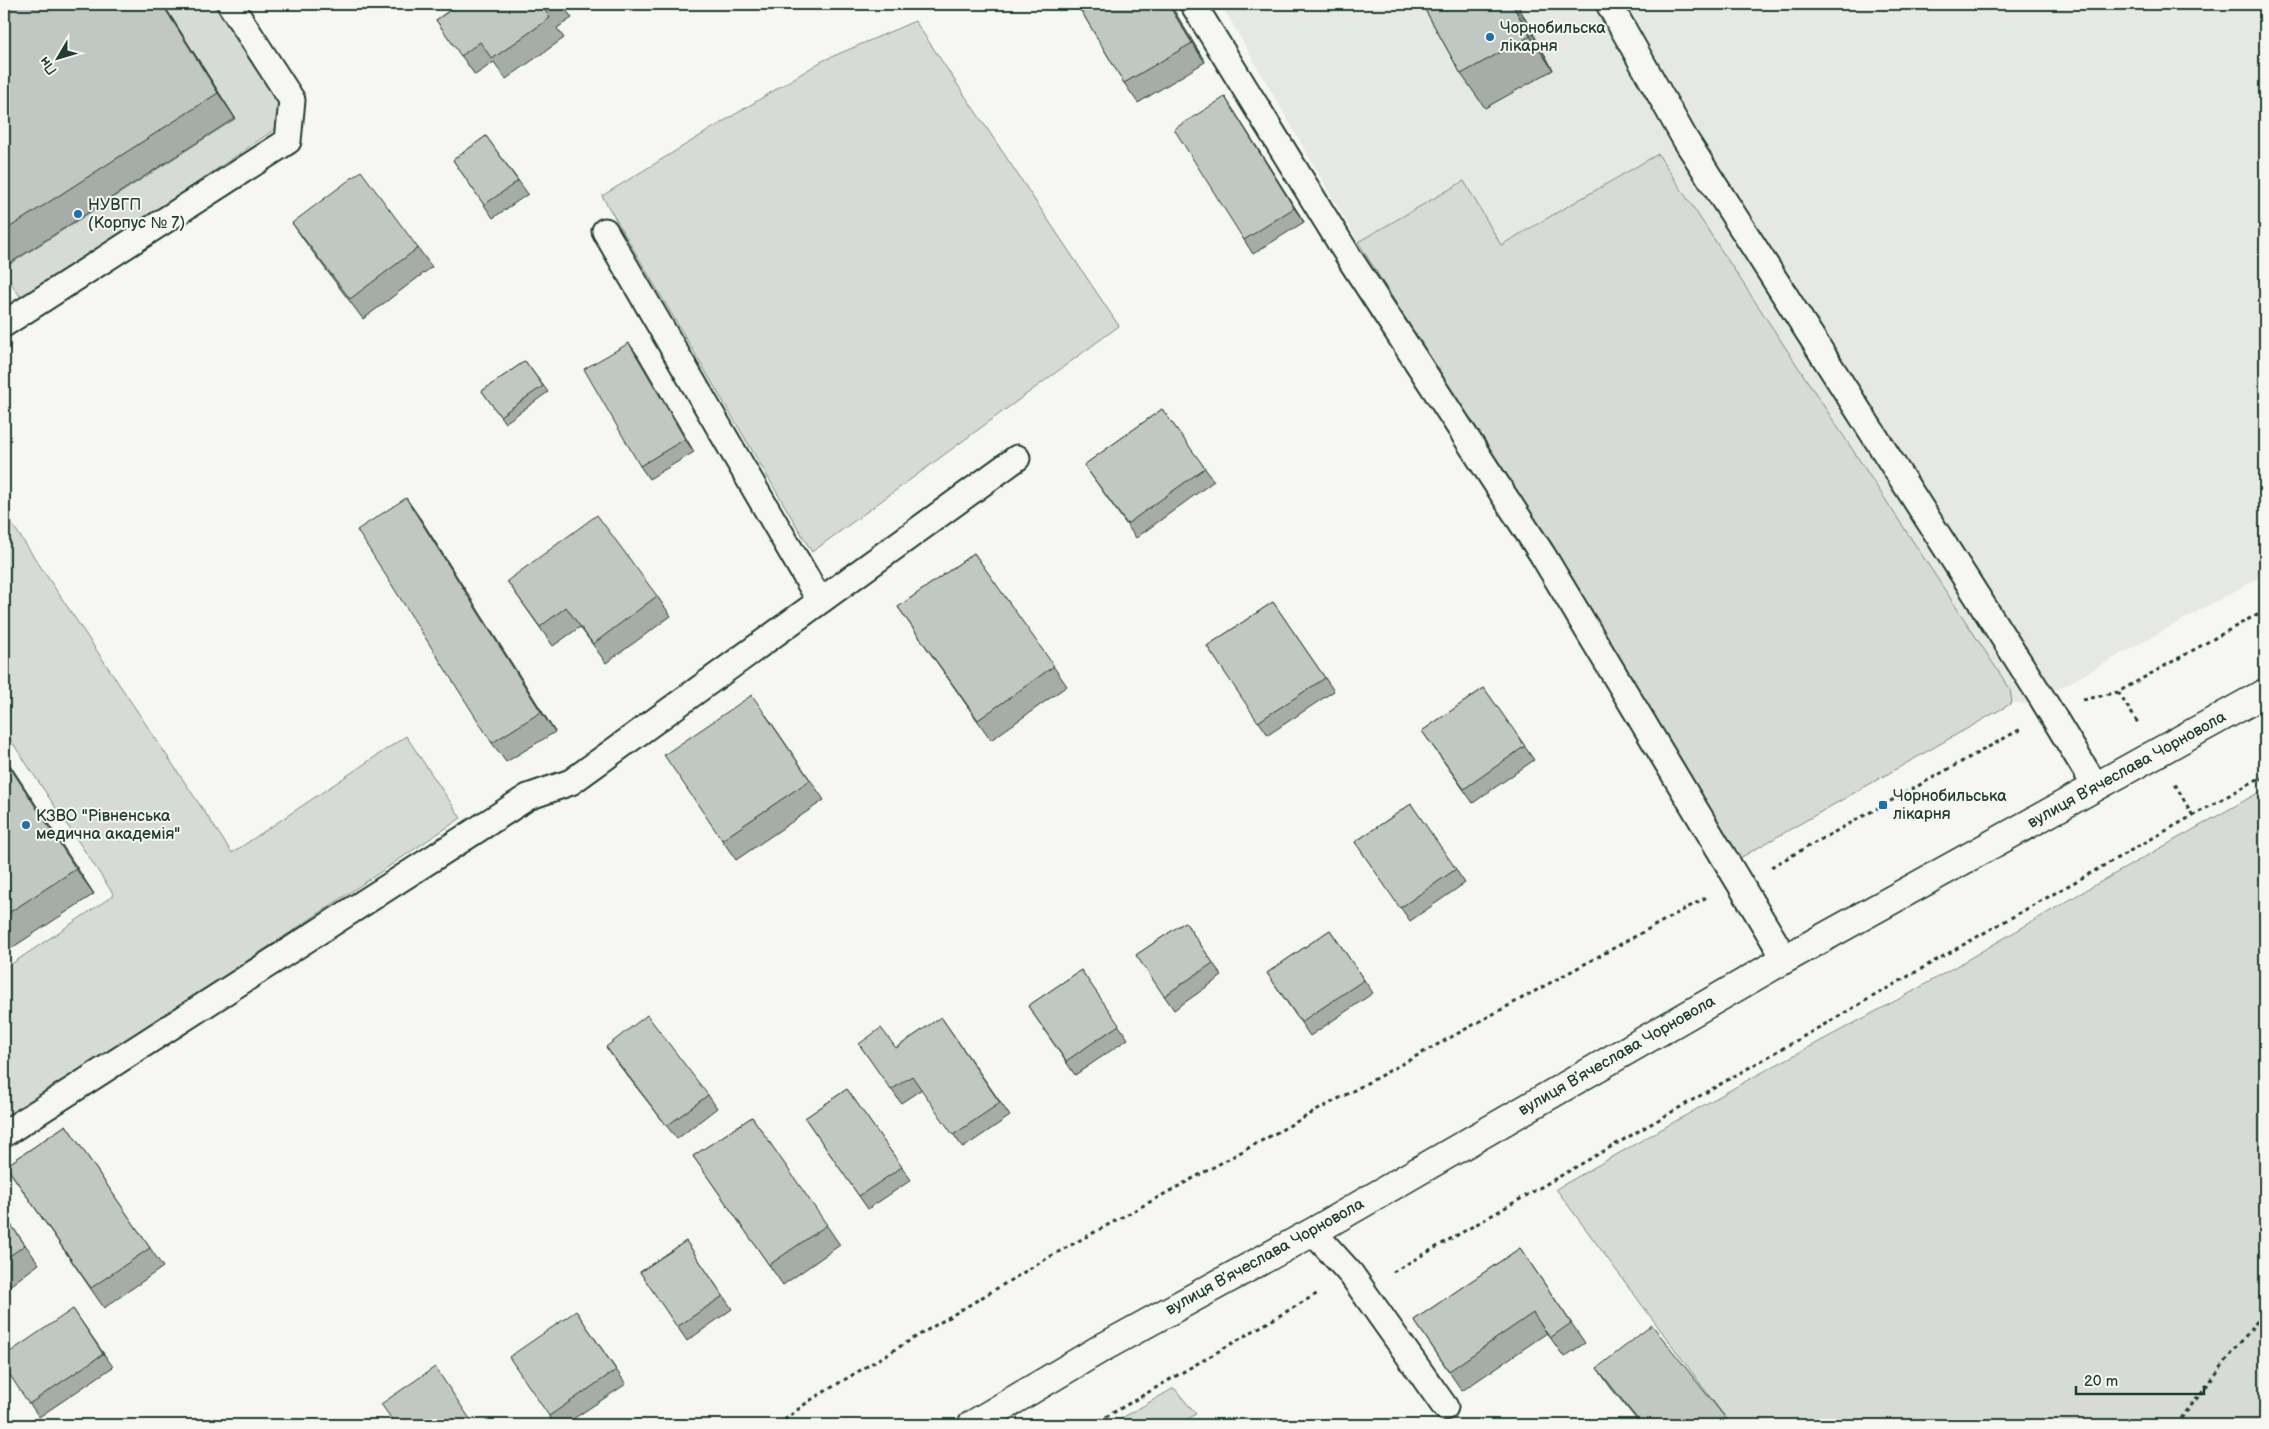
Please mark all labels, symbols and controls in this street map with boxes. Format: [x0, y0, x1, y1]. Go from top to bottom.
place label: Чорнобильска лікарня [1500, 19, 1606, 56]
marker: Чорнобильска лікарня [1484, 31, 1496, 43]
north arrow [32, 32, 82, 82]
text: Пн [36, 53, 61, 78]
place label: НУВГП (Корпус № 7) [88, 196, 185, 233]
marker: НУВГП (Корпус № 7) [72, 208, 84, 220]
street label: вулиця Вʼячеслава Чорновола [2024, 707, 2230, 833]
place label: Чорнобильська лікарня [1893, 787, 2007, 824]
marker: Чорнобильська лікарня [1877, 799, 1889, 811]
place label: КЗВО "Рівненська медична академія" [36, 807, 180, 844]
marker: КЗВО "Рівненська медична академія" [20, 819, 32, 831]
street label: вулиця Вʼячеслава Чорновола [1515, 992, 1719, 1120]
street label: вулиця Вʼячеслава Чорновола [1162, 1194, 1368, 1320]
scale bar [2076, 1364, 2204, 1396]
text: 20 m [2084, 1372, 2118, 1391]

